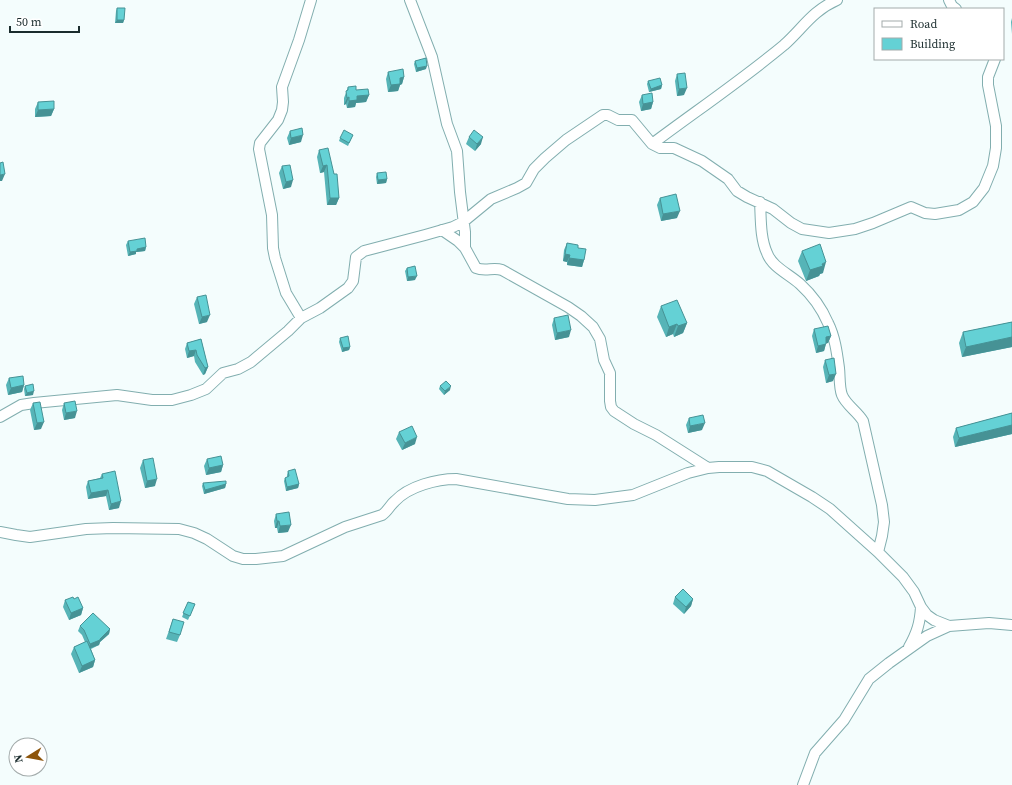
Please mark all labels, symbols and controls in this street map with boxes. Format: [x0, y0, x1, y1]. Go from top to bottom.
scale bar [10, 8, 79, 34]
legend [874, 8, 1004, 60]
text: 50 m [16, 14, 42, 30]
text: Road [910, 16, 937, 32]
text: Building [910, 36, 955, 52]
north arrow [8, 737, 48, 777]
text: N [11, 753, 27, 764]

